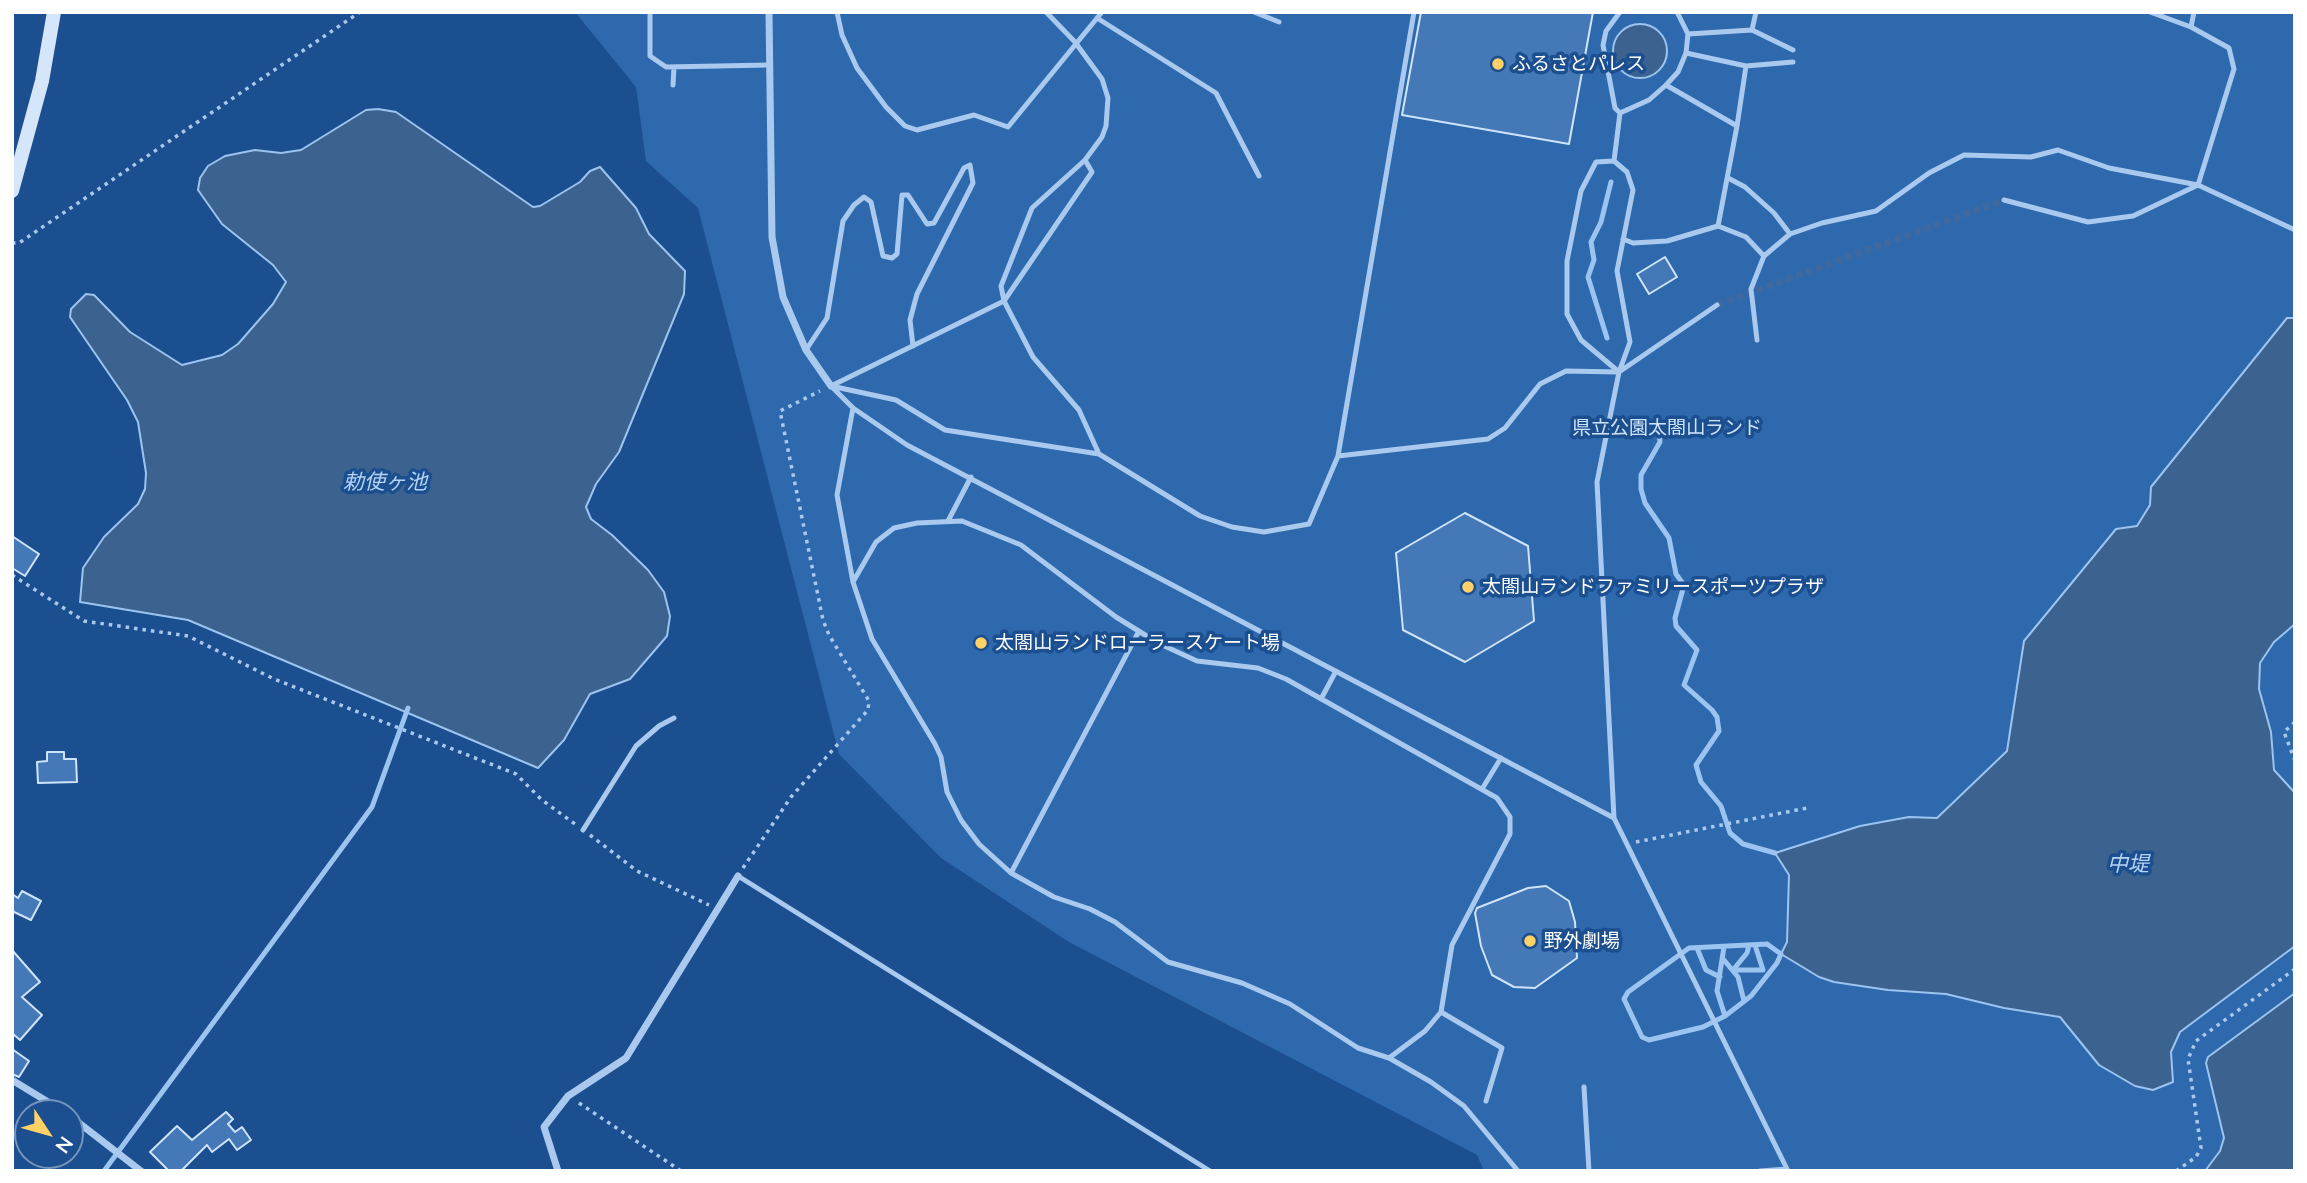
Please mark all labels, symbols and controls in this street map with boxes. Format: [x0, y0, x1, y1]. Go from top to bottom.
place label: ふるさとパレス [1512, 53, 1645, 75]
marker: ふるさとパレス [1490, 56, 1506, 72]
park label: 県立公園太閤山ランド [1572, 417, 1762, 439]
water label: 勅使ヶ池 [343, 469, 427, 495]
place label: 太閤山ランドファミリースポーツプラザ [1482, 576, 1824, 598]
marker: 太閤山ランドファミリースポーツプラザ [1460, 579, 1476, 595]
place label: 太閤山ランドローラースケート場 [995, 632, 1280, 654]
marker: 太閤山ランドローラースケート場 [973, 635, 989, 651]
water label: 中堤 [2107, 851, 2149, 877]
place label: 野外劇場 [1544, 930, 1620, 952]
marker: 野外劇場 [1522, 933, 1538, 949]
north arrow [14, 1099, 84, 1169]
text: N [51, 1133, 78, 1158]

